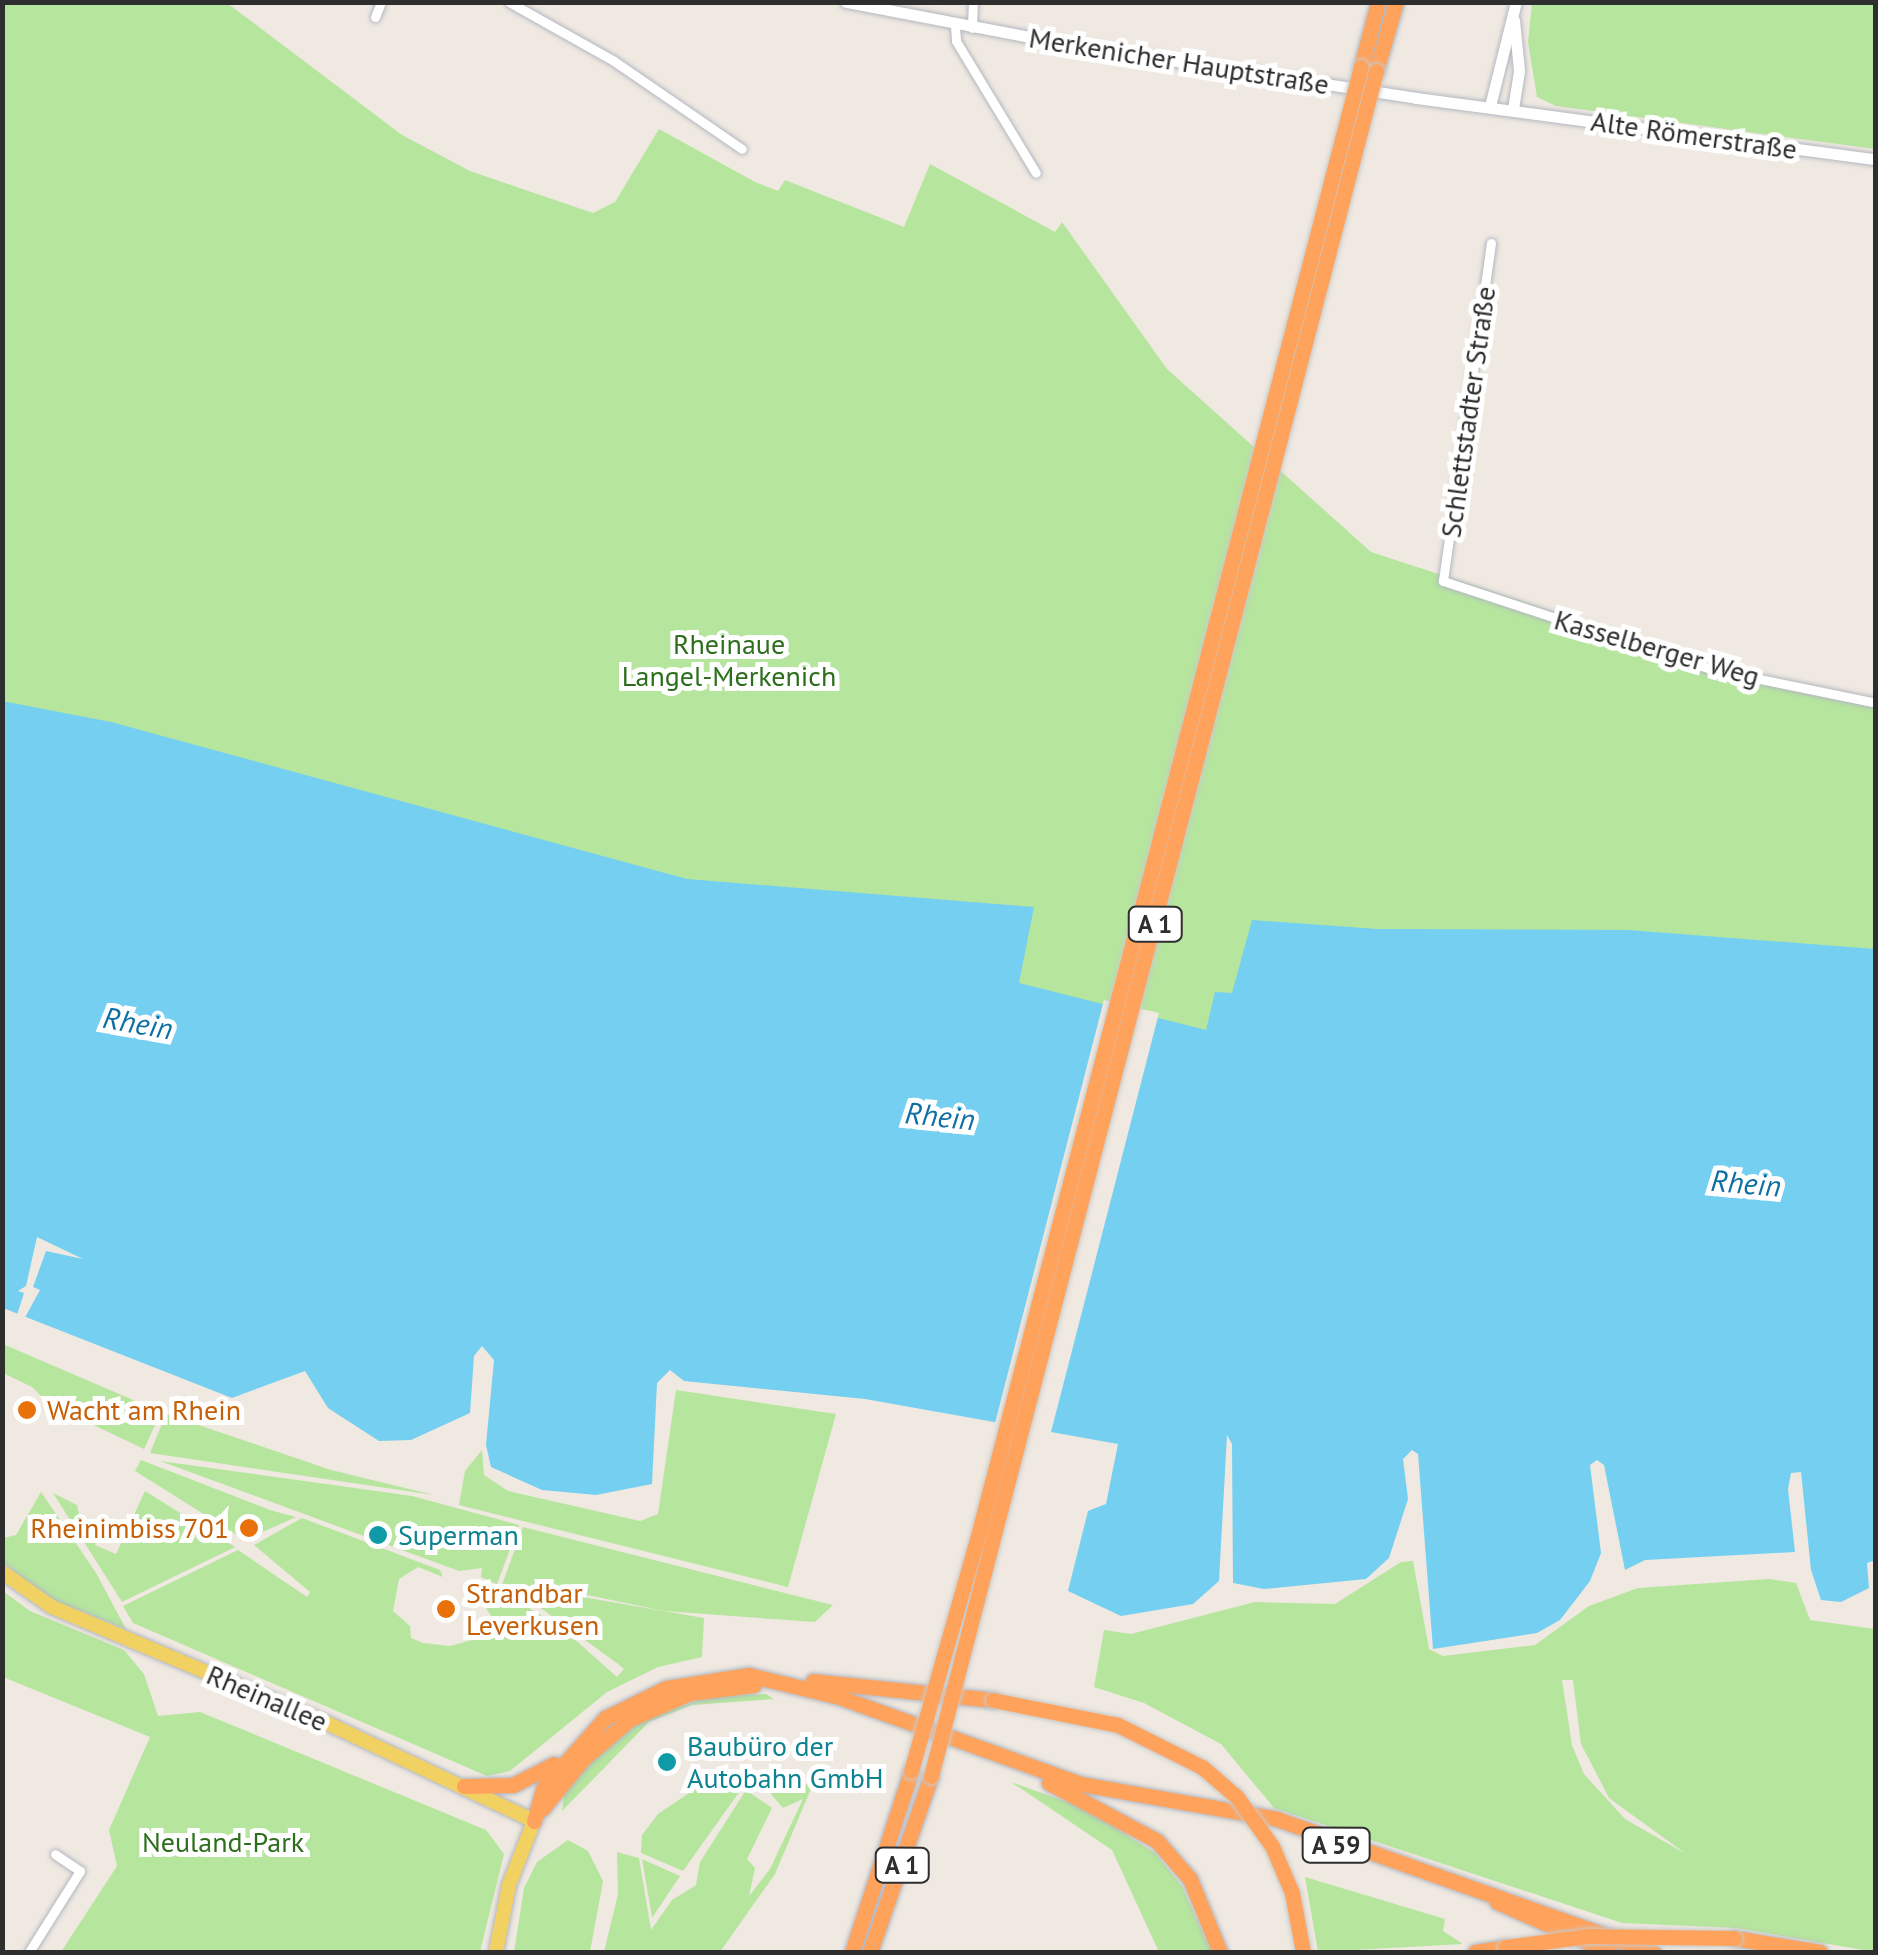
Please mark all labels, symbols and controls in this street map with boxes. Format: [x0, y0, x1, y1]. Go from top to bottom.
street label: Merkenicher Hauptstraße [1027, 21, 1331, 101]
street label: Alte Römerstraße [1589, 104, 1799, 166]
street label: Schlettstadter Straße [1434, 284, 1502, 540]
street label: Kasselberger Weg [1550, 603, 1764, 693]
park label: Rheinaue Langel-Merkenich [622, 627, 836, 693]
road number: A 1 [1125, 904, 1185, 944]
water label: Rhein [100, 999, 176, 1047]
water label: Rhein [903, 1094, 977, 1138]
water label: Rhein [1709, 1162, 1783, 1204]
place label: Wacht am Rhein [47, 1393, 241, 1427]
marker: Wacht am Rhein [16, 1399, 38, 1421]
place label: Rheinimbiss 701 [30, 1511, 229, 1545]
marker: Rheinimbiss 701 [238, 1517, 260, 1539]
place label: Superman [398, 1518, 519, 1552]
marker: Superman [367, 1524, 389, 1546]
place label: Strandbar Leverkusen [466, 1576, 599, 1642]
marker: Strandbar Leverkusen [435, 1598, 457, 1620]
street label: Rheinallee [202, 1658, 332, 1738]
place label: Baubüro der Autobahn GmbH [687, 1729, 884, 1795]
marker: Baubüro der Autobahn GmbH [656, 1751, 678, 1773]
park label: Neuland-Park [142, 1825, 304, 1859]
road number: A 59 [1301, 1825, 1371, 1865]
road number: A 1 [872, 1845, 932, 1885]

